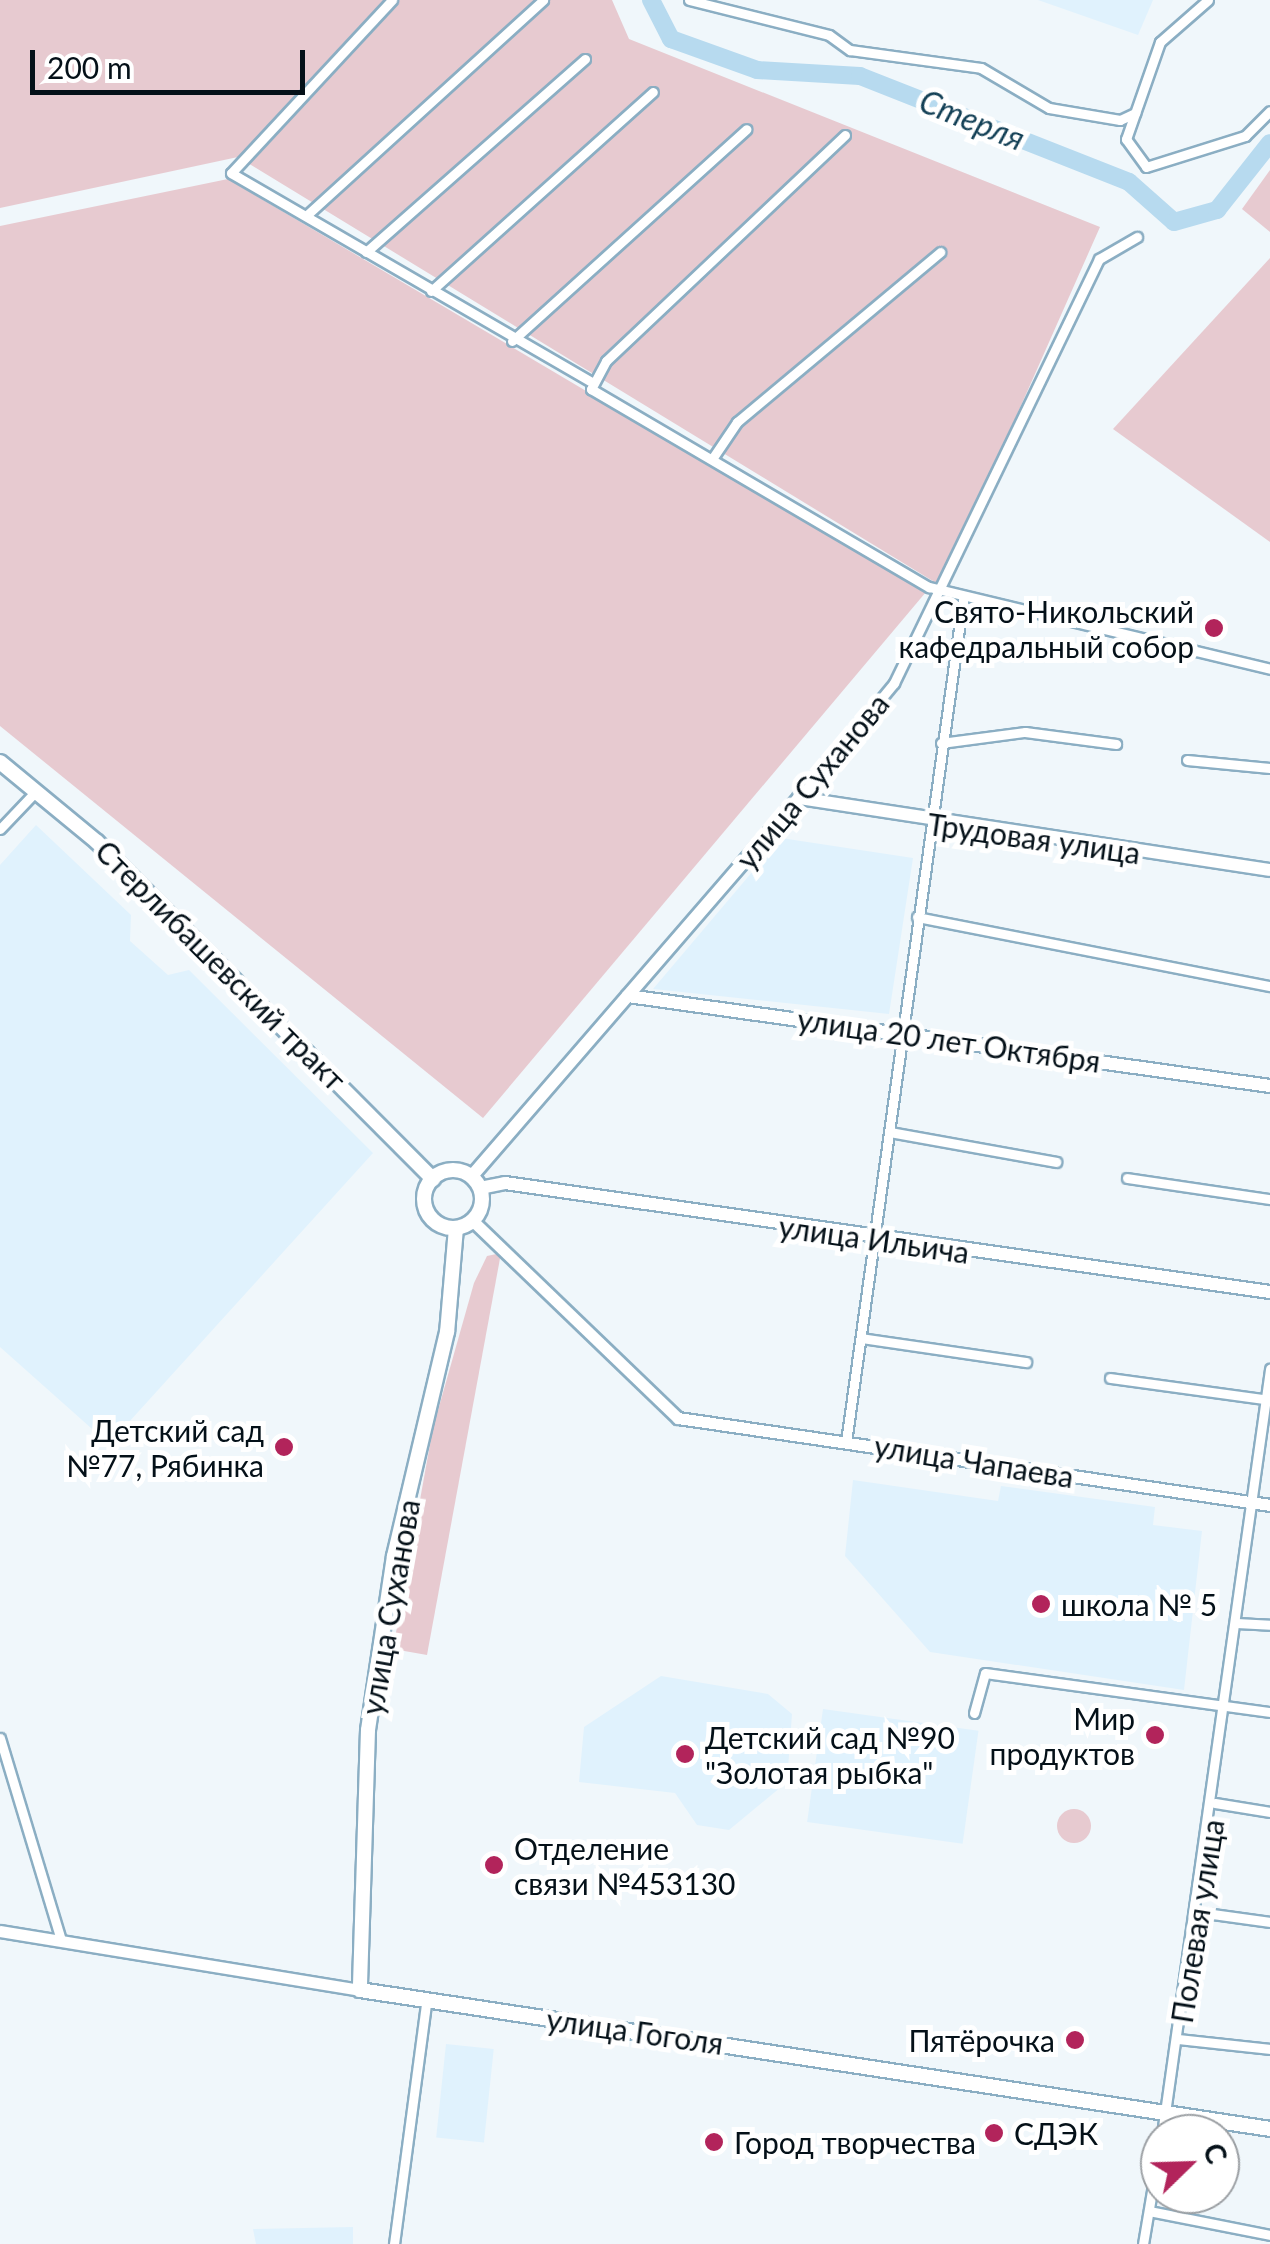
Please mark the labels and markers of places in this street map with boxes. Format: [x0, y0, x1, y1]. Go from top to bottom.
place label: Свято-Никольский кафедральный собор [899, 593, 1194, 664]
marker: Свято-Никольский кафедральный собор [1203, 617, 1225, 639]
place label: Детский сад №77, Рябинка [66, 1412, 264, 1482]
marker: Детский сад №77, Рябинка [273, 1436, 295, 1458]
place label: школа № 5 [1061, 1586, 1217, 1622]
marker: школа № 5 [1030, 1593, 1052, 1615]
place label: Мир продуктов [990, 1700, 1135, 1770]
place label: Детский сад №90 "Золотая рыбка" [705, 1719, 955, 1790]
marker: Мир продуктов [1144, 1724, 1166, 1746]
marker: Детский сад №90 "Золотая рыбка" [674, 1743, 696, 1765]
place label: Отделение связи №453130 [514, 1830, 735, 1900]
marker: Отделение связи №453130 [483, 1854, 505, 1876]
place label: Пятёрочка [908, 2022, 1055, 2058]
marker: Пятёрочка [1064, 2029, 1086, 2051]
place label: СДЭК [1014, 2115, 1098, 2151]
marker: СДЭК [983, 2122, 1005, 2144]
place label: Город творчества [734, 2124, 976, 2160]
marker: Город творчества [703, 2131, 725, 2153]

